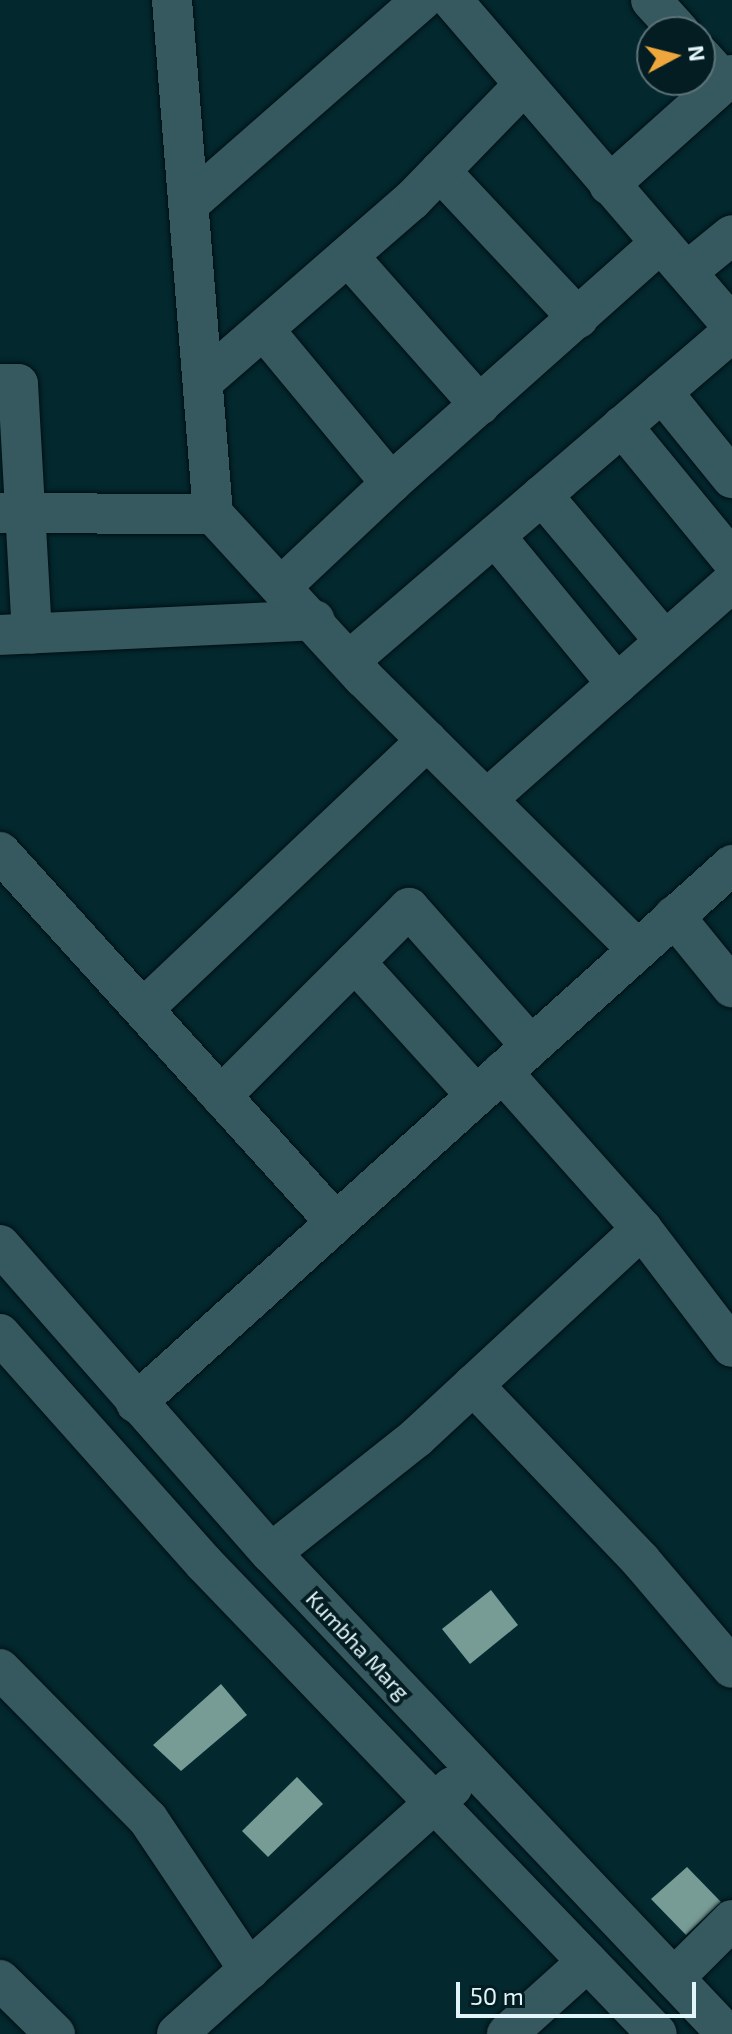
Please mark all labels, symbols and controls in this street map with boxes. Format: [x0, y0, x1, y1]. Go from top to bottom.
north arrow [636, 16, 716, 96]
text: N [684, 44, 712, 63]
street label: Kumbha Marg [301, 1585, 415, 1705]
scale bar [460, 1966, 700, 2016]
text: 50 m [470, 1981, 524, 2010]

